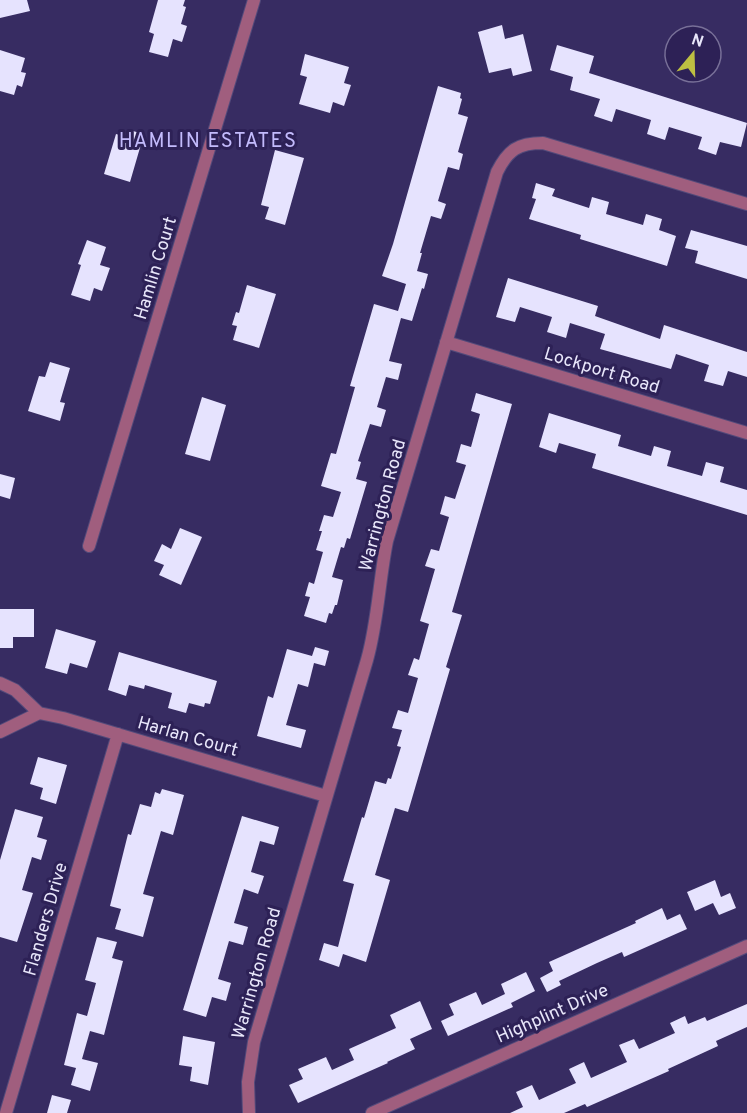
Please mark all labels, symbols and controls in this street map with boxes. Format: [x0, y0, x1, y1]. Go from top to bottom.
north arrow [663, 24, 723, 84]
text: N [689, 30, 706, 53]
district label: HAMLIN ESTATES [119, 129, 297, 155]
street label: Hamlin Court [130, 214, 183, 323]
street label: Lockport Road [541, 343, 662, 400]
street label: Warrington Road [355, 437, 412, 574]
street label: Harlan Court [135, 712, 241, 763]
street label: Flanders Drive [19, 860, 74, 979]
street label: Warrington Road [228, 905, 287, 1042]
street label: Highplint Drive [493, 979, 612, 1049]

